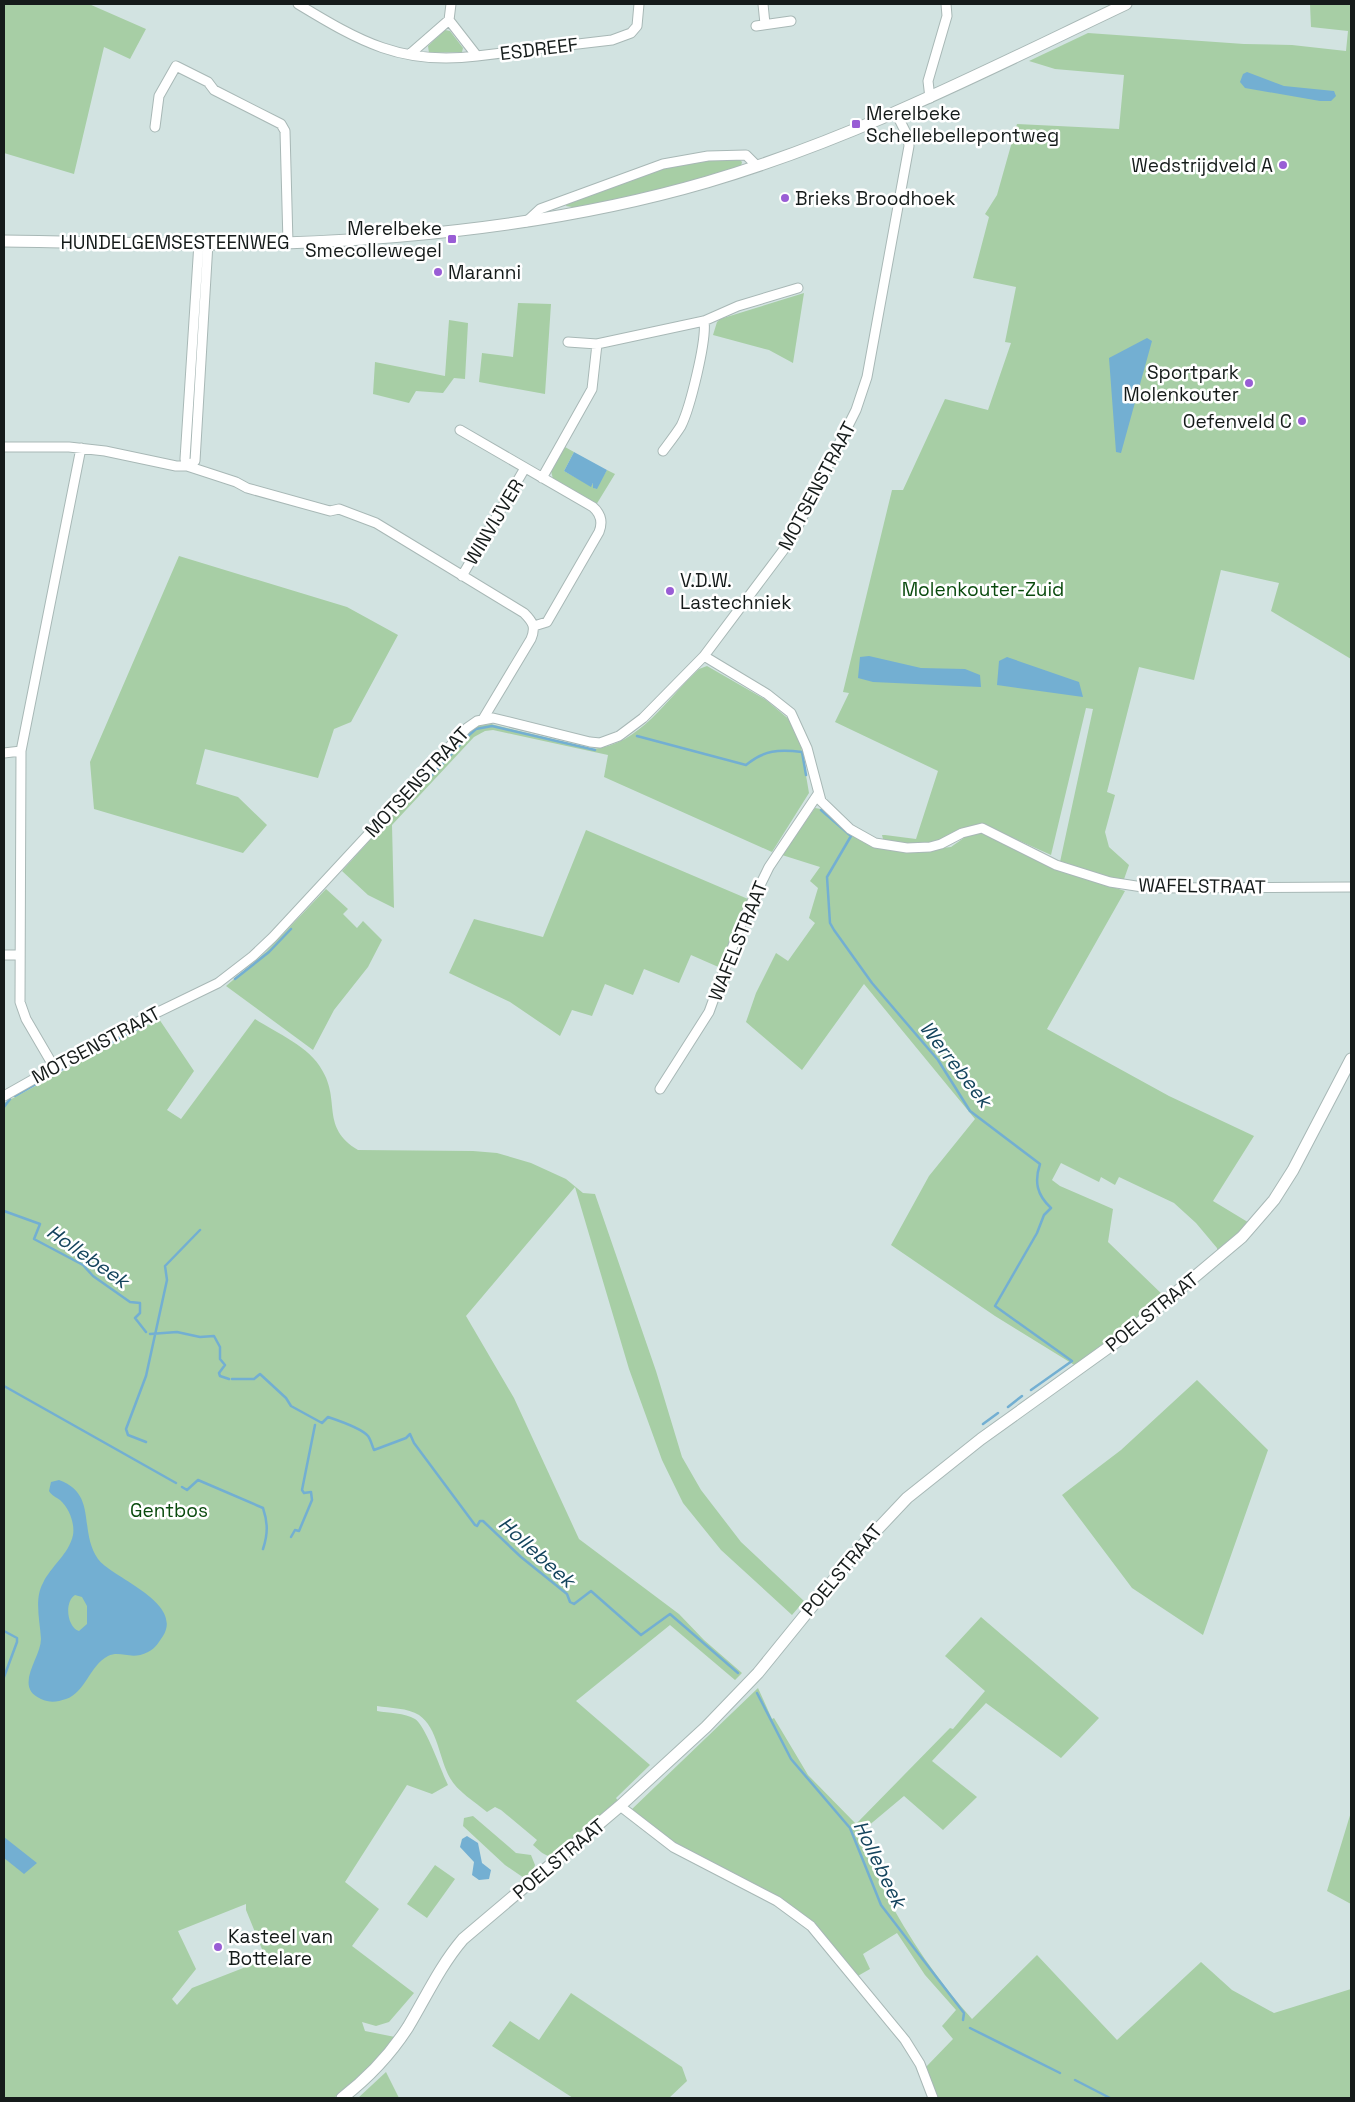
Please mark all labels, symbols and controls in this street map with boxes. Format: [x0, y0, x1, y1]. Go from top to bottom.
street label: ESDREEF [499, 32, 579, 66]
place label: Merelbeke Schellebellepontweg [866, 101, 1059, 148]
marker: Merelbeke Schellebellepontweg [850, 118, 862, 130]
place label: Wedstrijdveld A [1131, 153, 1273, 178]
marker: Wedstrijdveld A [1277, 159, 1289, 171]
place label: Brieks Broodhoek [795, 186, 955, 211]
marker: Brieks Broodhoek [779, 192, 791, 204]
place label: Merelbeke Smecollewegel [305, 216, 442, 263]
street label: HUNDELGEMSESTEENWEG [60, 230, 290, 255]
marker: Merelbeke Smecollewegel [446, 233, 458, 245]
place label: Maranni [448, 260, 521, 285]
marker: Maranni [432, 266, 444, 278]
place label: Sportpark Molenkouter [1123, 360, 1239, 407]
marker: Sportpark Molenkouter [1243, 377, 1255, 389]
place label: Oefenveld C [1183, 409, 1292, 434]
marker: Oefenveld C [1296, 415, 1308, 427]
street label: MOTSENSTRAAT [773, 417, 861, 555]
street label: WINVIJVER [459, 474, 529, 570]
place label: V.D.W. Lastechniek [680, 568, 791, 615]
park label: Molenkouter-Zuid [902, 577, 1064, 602]
marker: V.D.W. Lastechniek [664, 585, 676, 597]
street label: MOTSENSTRAAT [359, 721, 475, 843]
street label: WAFELSTRAAT [1138, 872, 1266, 900]
street label: WAFELSTRAAT [703, 877, 773, 1005]
street label: MOTSENSTRAAT [27, 1001, 165, 1089]
water label: Werrebeek [914, 1015, 999, 1114]
water label: Hollebeek [42, 1218, 136, 1295]
street label: POELSTRAAT [1100, 1267, 1204, 1357]
park label: Gentbos [130, 1498, 208, 1523]
water label: Hollebeek [493, 1511, 582, 1595]
street label: POELSTRAAT [796, 1519, 888, 1621]
street label: POELSTRAAT [508, 1813, 610, 1905]
water label: Hollebeek [848, 1816, 913, 1914]
place label: Kasteel van Bottelare [228, 1924, 333, 1971]
marker: Kasteel van Bottelare [212, 1941, 224, 1953]

